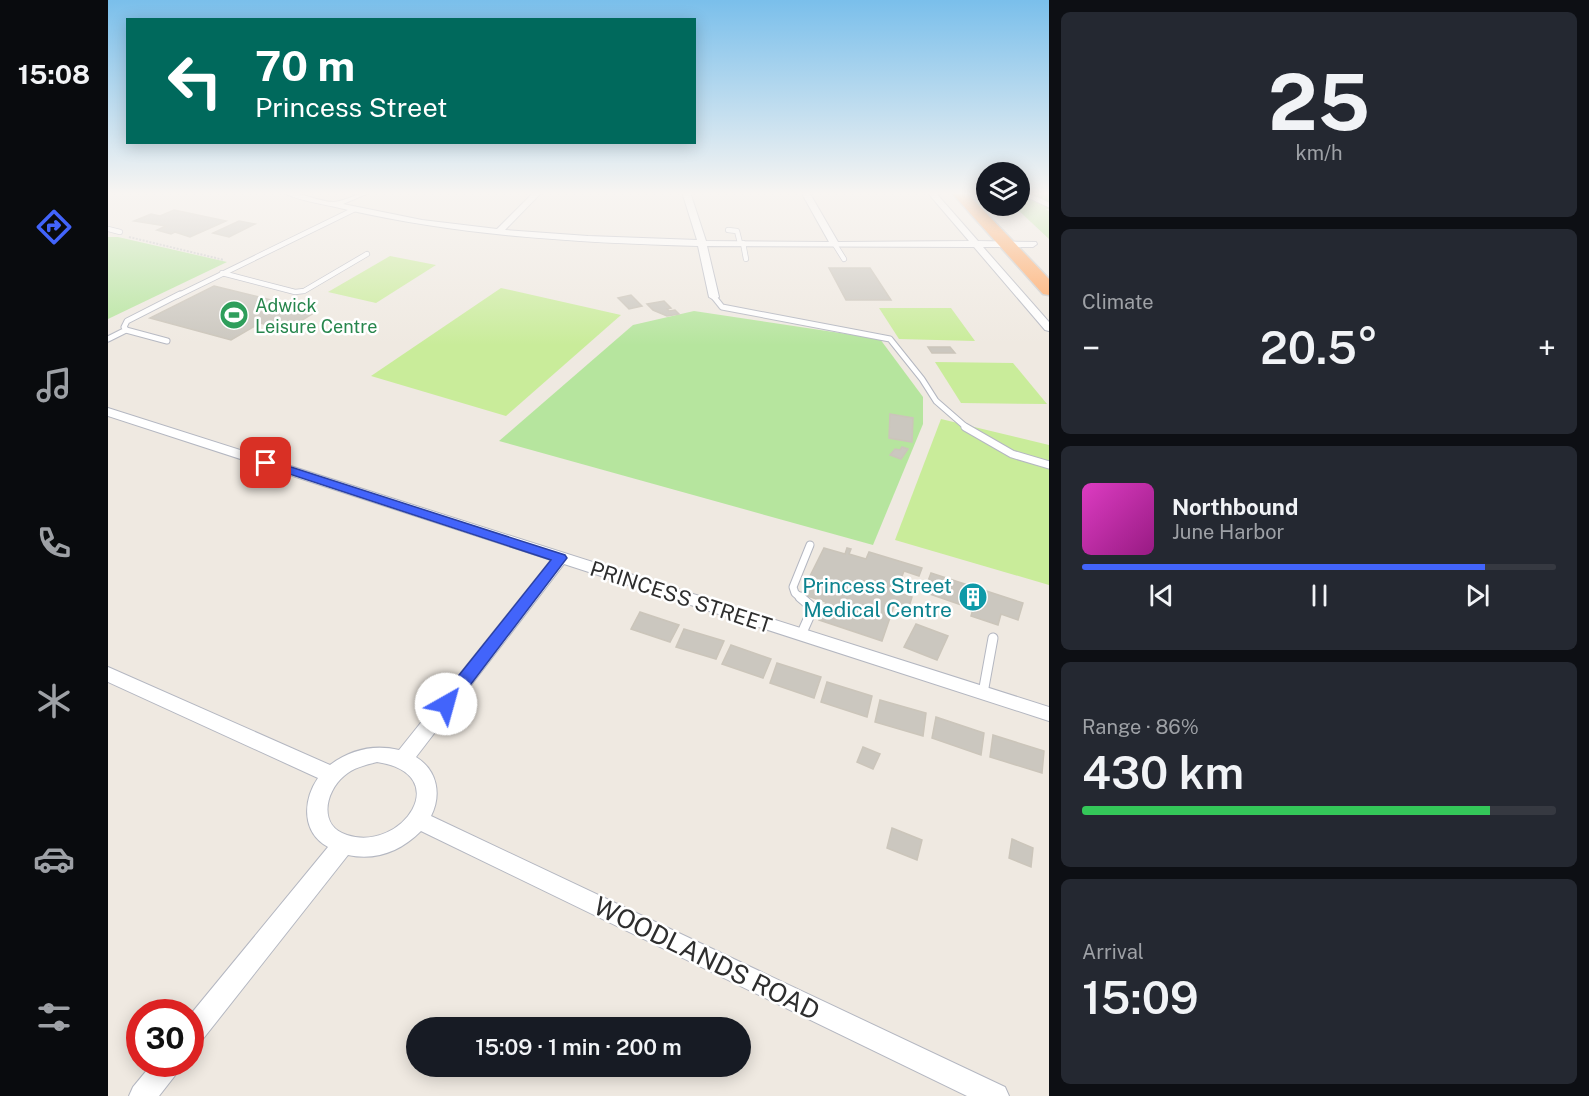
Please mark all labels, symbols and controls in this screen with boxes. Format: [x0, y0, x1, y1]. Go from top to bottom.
text: 70 m [255, 41, 355, 90]
icon: left [156, 42, 234, 120]
text: 25 [1268, 56, 1370, 148]
text: 15:08 [18, 58, 90, 90]
text: Princess Street [255, 91, 448, 123]
text: km/h [1295, 141, 1343, 165]
map controls [976, 162, 1030, 216]
button: layers [976, 162, 1030, 216]
icon: directions [33, 206, 75, 248]
text: Climate [1082, 290, 1154, 314]
place label: Adwick Leisure Centre [255, 295, 377, 337]
sports icon: Adwick Leisure Centre [218, 299, 250, 331]
text: 20.5° [1260, 321, 1378, 374]
text: − [1082, 329, 1100, 367]
text: + [1538, 329, 1556, 367]
icon: music [33, 364, 75, 406]
pin [240, 437, 291, 488]
icon: arrive [249, 446, 282, 479]
text: Northbound [1172, 494, 1298, 520]
text: June Harbor [1172, 520, 1284, 544]
icon: phone [33, 522, 75, 564]
street label: PRINCESS STREET [587, 556, 775, 638]
place label: Princess Street Medical Centre [802, 573, 952, 622]
icon: previous [1145, 579, 1178, 612]
icon: pause [1303, 579, 1336, 612]
icon: next [1461, 579, 1494, 612]
building icon: Princess Street Medical Centre [957, 581, 989, 613]
position arrow [414, 672, 478, 736]
icon: climate [33, 680, 75, 722]
text: Range · 86% [1082, 715, 1199, 739]
text: 430 km [1082, 746, 1244, 799]
icon: car [33, 838, 75, 880]
street label: WOODLANDS ROAD [589, 890, 825, 1026]
text: Arrival [1082, 940, 1144, 964]
text: 15:09 [1082, 971, 1199, 1024]
icon: filters [33, 996, 75, 1038]
speed limit sign: 30 [126, 999, 204, 1077]
text: 15:09 · 1 min · 200 m [475, 1034, 682, 1060]

